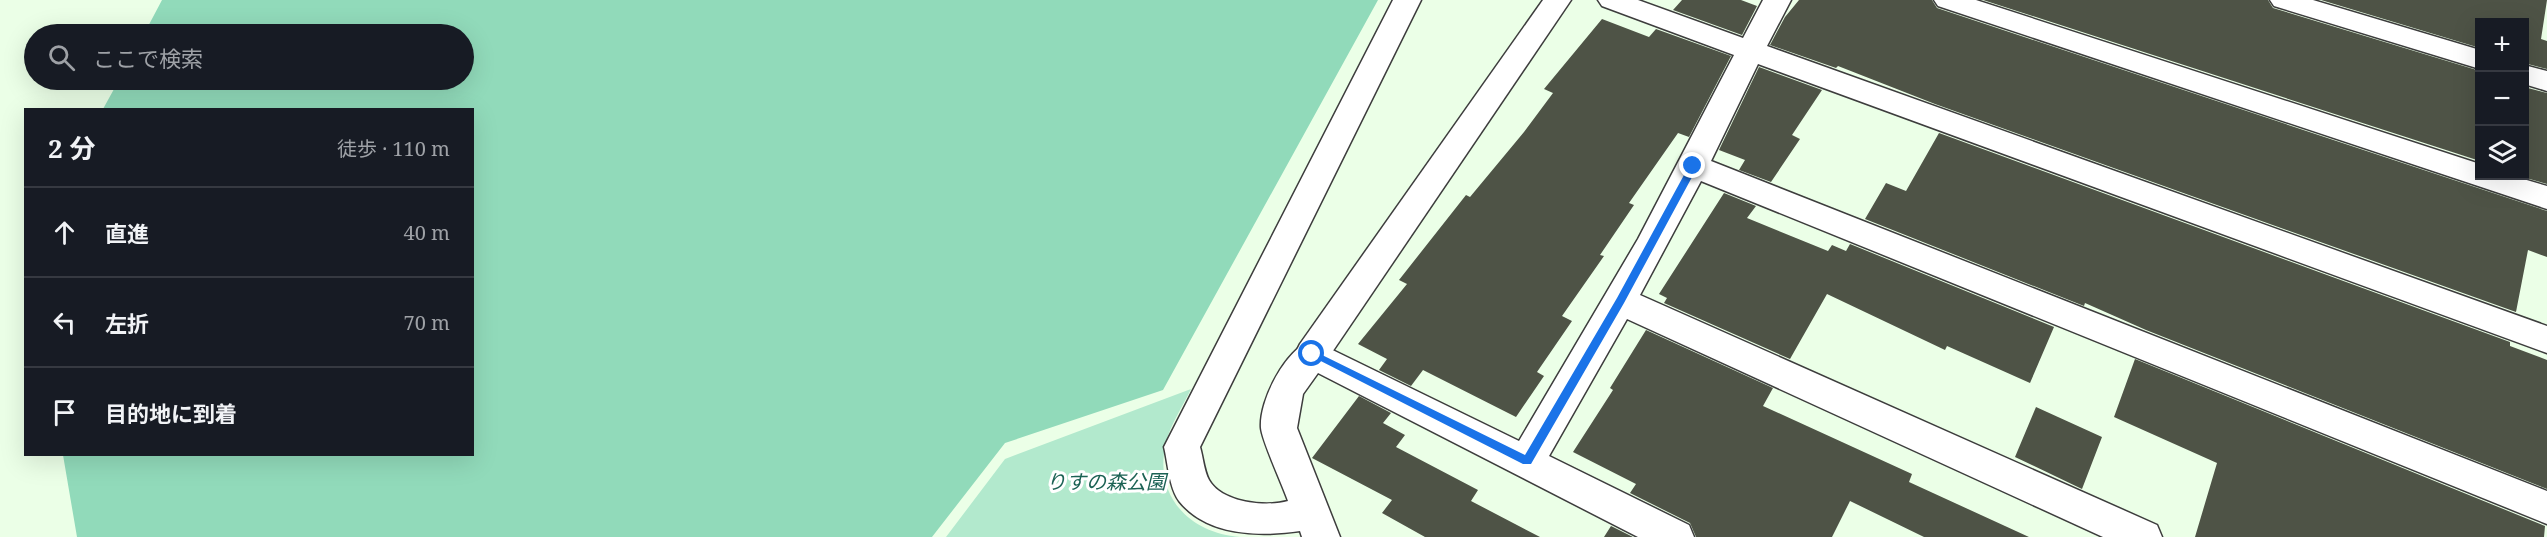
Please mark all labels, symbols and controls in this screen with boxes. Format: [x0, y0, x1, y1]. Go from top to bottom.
map controls [2475, 18, 2529, 180]
button: + [2475, 18, 2529, 72]
search box [24, 24, 474, 90]
icon: search [45, 41, 78, 74]
text: ここで検索 [93, 43, 203, 73]
button: − [2475, 72, 2529, 126]
button: layers [2475, 126, 2529, 180]
text: 2 分 [48, 130, 95, 166]
text: 徒歩 · 110 m [337, 135, 450, 162]
route end [1679, 152, 1705, 178]
icon: ahead [48, 216, 81, 249]
text: 直進 [105, 218, 149, 248]
text: 40 m [404, 219, 450, 246]
icon: left [48, 306, 81, 339]
text: 左折 [105, 308, 149, 338]
text: 70 m [404, 309, 450, 336]
route start [1298, 340, 1324, 366]
icon: arrive [48, 396, 81, 429]
text: 目的地に到着 [105, 398, 237, 428]
park label: りすの森公園 [1046, 468, 1169, 495]

